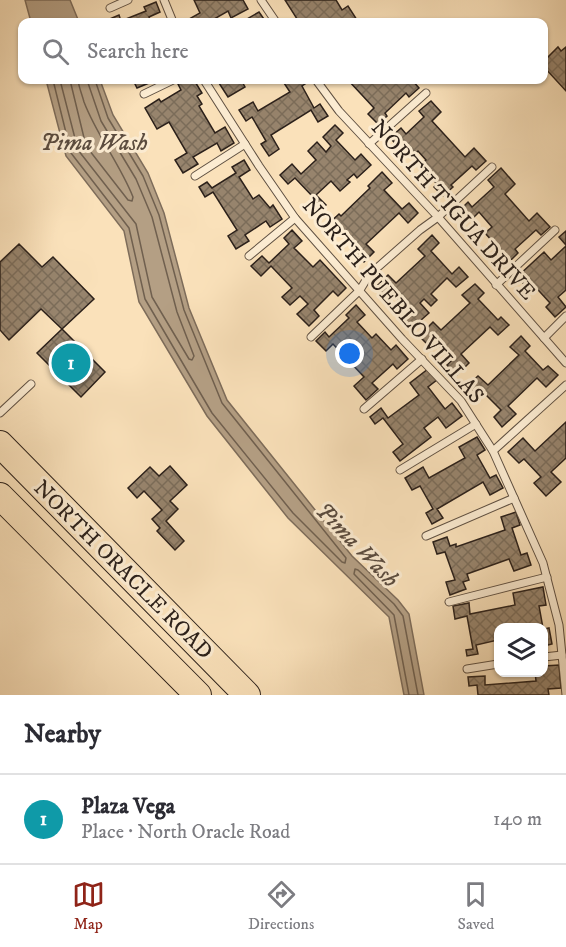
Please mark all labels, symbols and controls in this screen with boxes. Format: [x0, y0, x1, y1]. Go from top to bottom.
search box [18, 18, 548, 84]
icon: search [39, 35, 72, 68]
text: Search here [87, 38, 189, 65]
street label: NORTH TIGUA DRIVE [365, 114, 541, 306]
water label: Pima Wash [40, 128, 148, 158]
street label: NORTH PUEBLO VILLAS [296, 193, 490, 409]
your location [335, 339, 364, 368]
pin: 1 [52, 340, 90, 386]
street label: NORTH ORACLE ROAD [28, 475, 218, 665]
water label: Pima Wash [309, 496, 405, 594]
map controls [494, 623, 548, 677]
button: layers [494, 623, 548, 677]
text: Nearby [24, 718, 101, 751]
text: Plaza Vega [81, 793, 175, 820]
text: 1 [40, 807, 47, 832]
text: 140 m [493, 807, 542, 832]
text: Place · North Oracle Road [81, 820, 290, 845]
tab: Map [72, 878, 105, 934]
tab: Directions [248, 878, 314, 934]
tab: Saved [458, 878, 494, 934]

